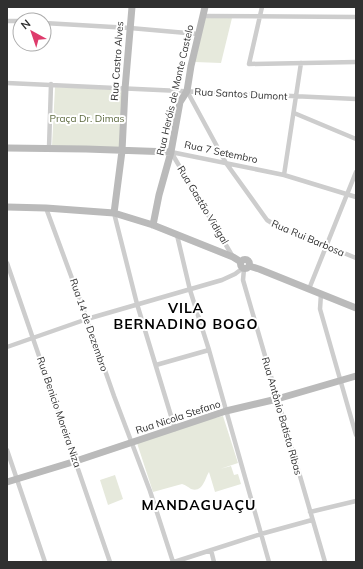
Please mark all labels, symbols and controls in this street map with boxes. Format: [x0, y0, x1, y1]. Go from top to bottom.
north arrow [12, 12, 52, 52]
text: N [18, 16, 33, 32]
street label: Rua Castro Alves [108, 21, 126, 101]
street label: Rua Heróis de Monte Castelo [154, 23, 196, 157]
street label: Rua Santos Dumont [194, 85, 288, 103]
park label: Praça Dr. Dimas [50, 112, 124, 125]
street label: Rua 7 Setembro [183, 138, 259, 166]
street label: Rua Gastão Vidigal [174, 163, 232, 247]
street label: Rua Rui Barbosa [270, 217, 346, 259]
street label: Rua 14 de Dezembro [67, 277, 111, 373]
district label: VILA BERNADINO BOGO [113, 299, 259, 333]
street label: Rua Benicio Moreira Niza [34, 355, 84, 469]
street label: Rua Antônio Batista Ribas [259, 355, 305, 477]
street label: Rua Nicola Stefano [134, 397, 222, 437]
district label: MANDAGUAÇU [142, 496, 256, 514]

